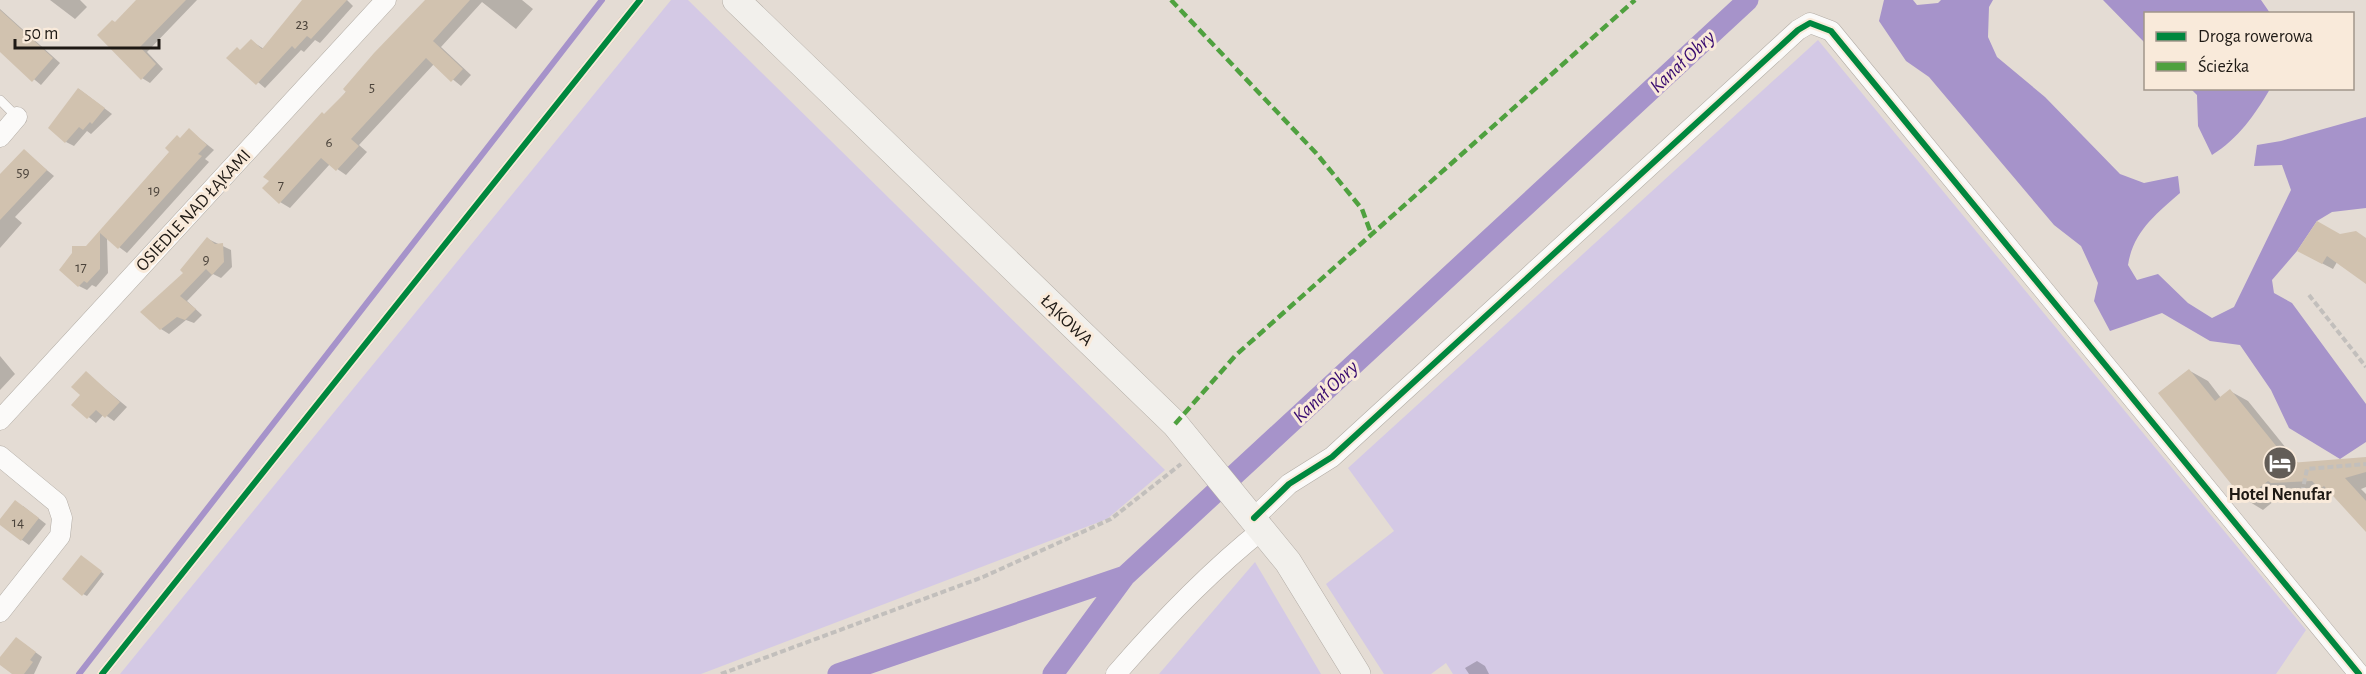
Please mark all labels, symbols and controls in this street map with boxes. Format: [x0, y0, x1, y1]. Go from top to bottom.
scale bar [15, 12, 159, 50]
legend [2144, 12, 2354, 90]
house number: 23 [295, 17, 309, 32]
text: 50 m [24, 25, 58, 43]
water label: Kanał Obry [1646, 26, 1720, 97]
text: Droga rowerowa [2198, 28, 2313, 46]
text: Ścieżka [2198, 55, 2249, 76]
house number: 5 [369, 80, 375, 95]
house number: 6 [325, 135, 333, 150]
street label: OSIEDLE NAD ŁĄKAMI [133, 146, 254, 275]
house number: 59 [16, 165, 30, 180]
house number: 7 [278, 178, 284, 193]
house number: 19 [148, 183, 160, 198]
house number: 9 [202, 252, 210, 267]
house number: 17 [75, 260, 87, 275]
street label: ŁĄKOWA [1037, 292, 1096, 350]
water label: Kanał Obry [1289, 356, 1363, 427]
hotel icon: Hotel Nenufar [2262, 445, 2298, 481]
place label: Hotel Nenufar [2229, 486, 2332, 504]
house number: 14 [12, 515, 24, 530]

